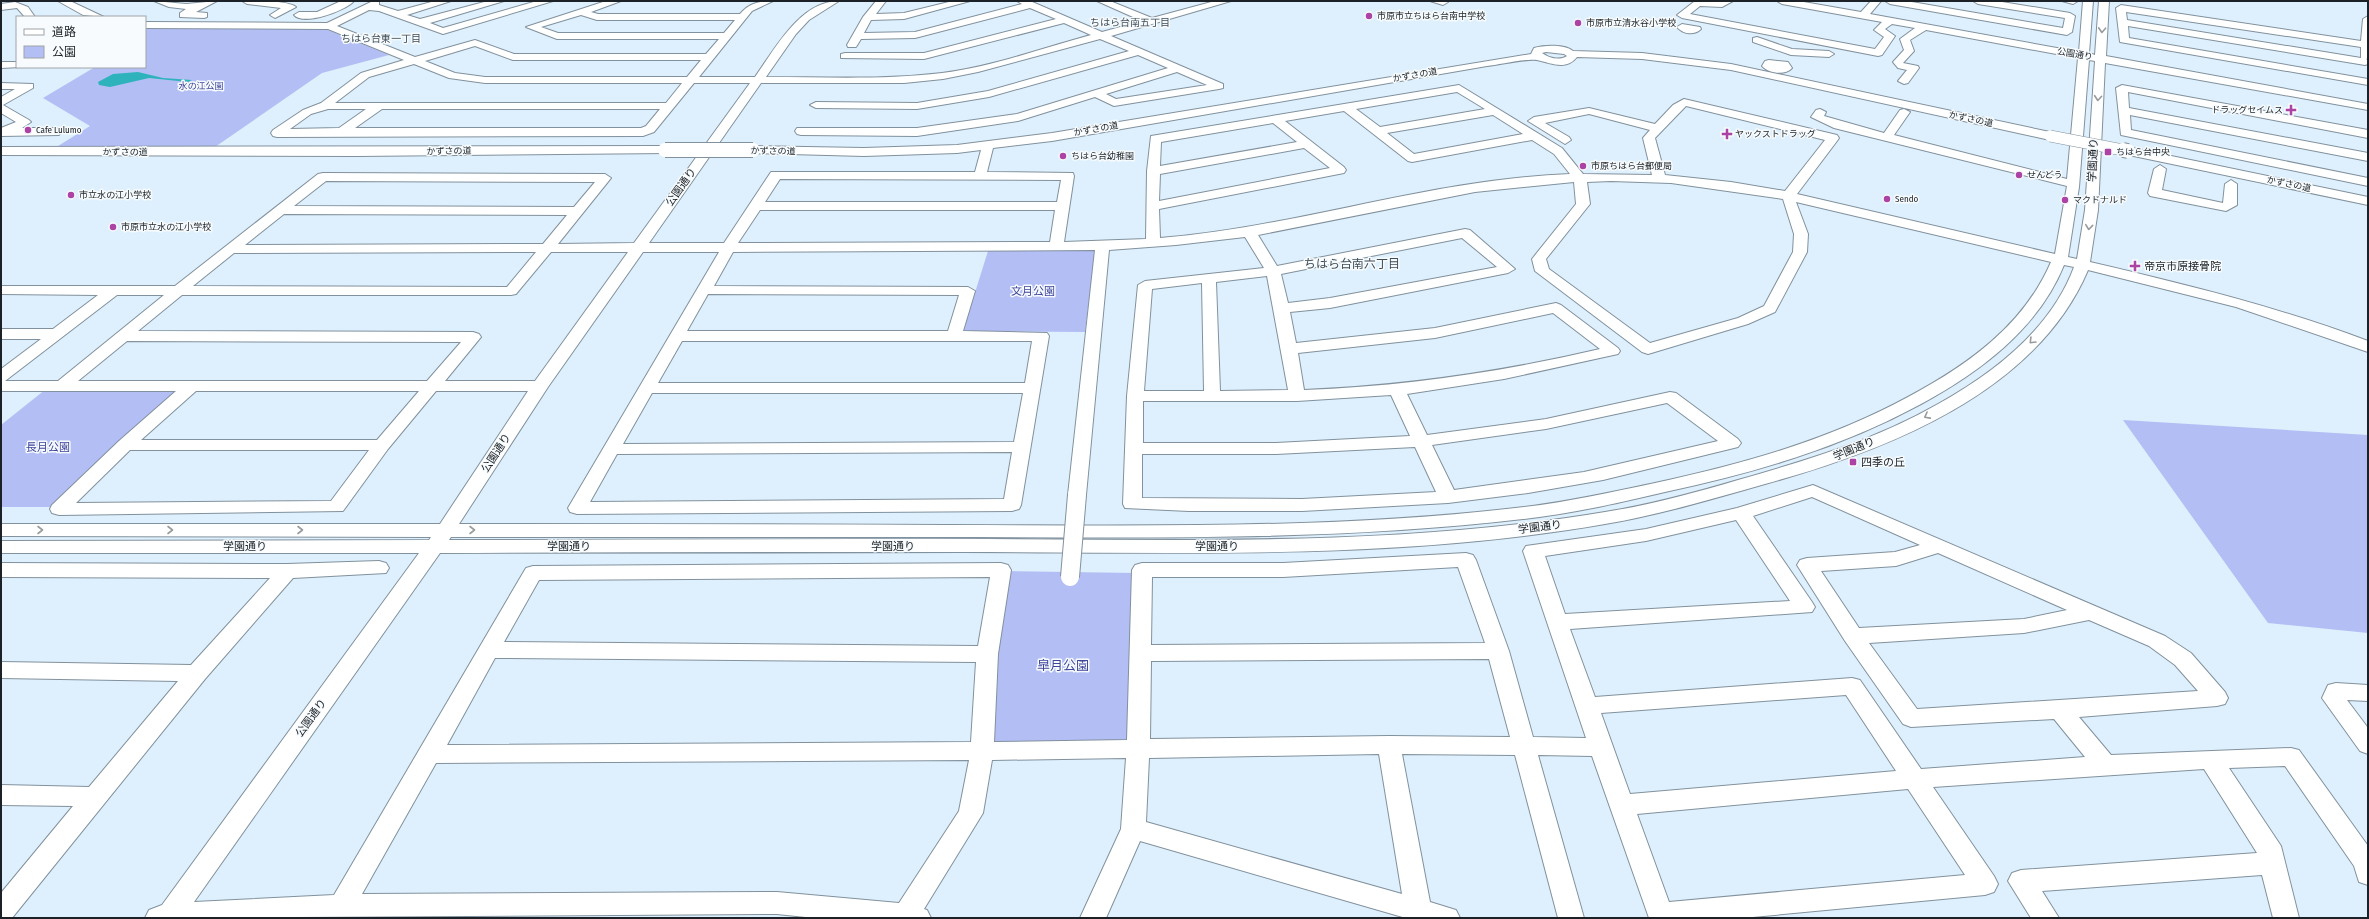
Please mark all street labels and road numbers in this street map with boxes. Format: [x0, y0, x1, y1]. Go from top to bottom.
street label: 公園通り [2056, 46, 2094, 62]
street label: かずさの道 [1392, 66, 1438, 84]
street label: かずさの道 [1948, 109, 1994, 129]
street label: かずさの道 [1073, 120, 1119, 138]
street label: 学園通り [2085, 138, 2101, 182]
street label: かずさの道 [426, 146, 472, 156]
street label: かずさの道 [750, 146, 796, 156]
street label: かずさの道 [102, 147, 148, 157]
street label: 公園通り [663, 165, 699, 209]
street label: かずさの道 [2266, 174, 2312, 194]
street label: 公園通り [479, 431, 513, 475]
street label: 学園通り [1831, 435, 1877, 463]
street label: 学園通り [1517, 518, 1563, 536]
street label: 学園通り [223, 540, 267, 553]
street label: 学園通り [547, 540, 591, 553]
street label: 学園通り [871, 540, 915, 553]
street label: 学園通り [1195, 540, 1239, 553]
street label: 公園通り [293, 696, 329, 740]

